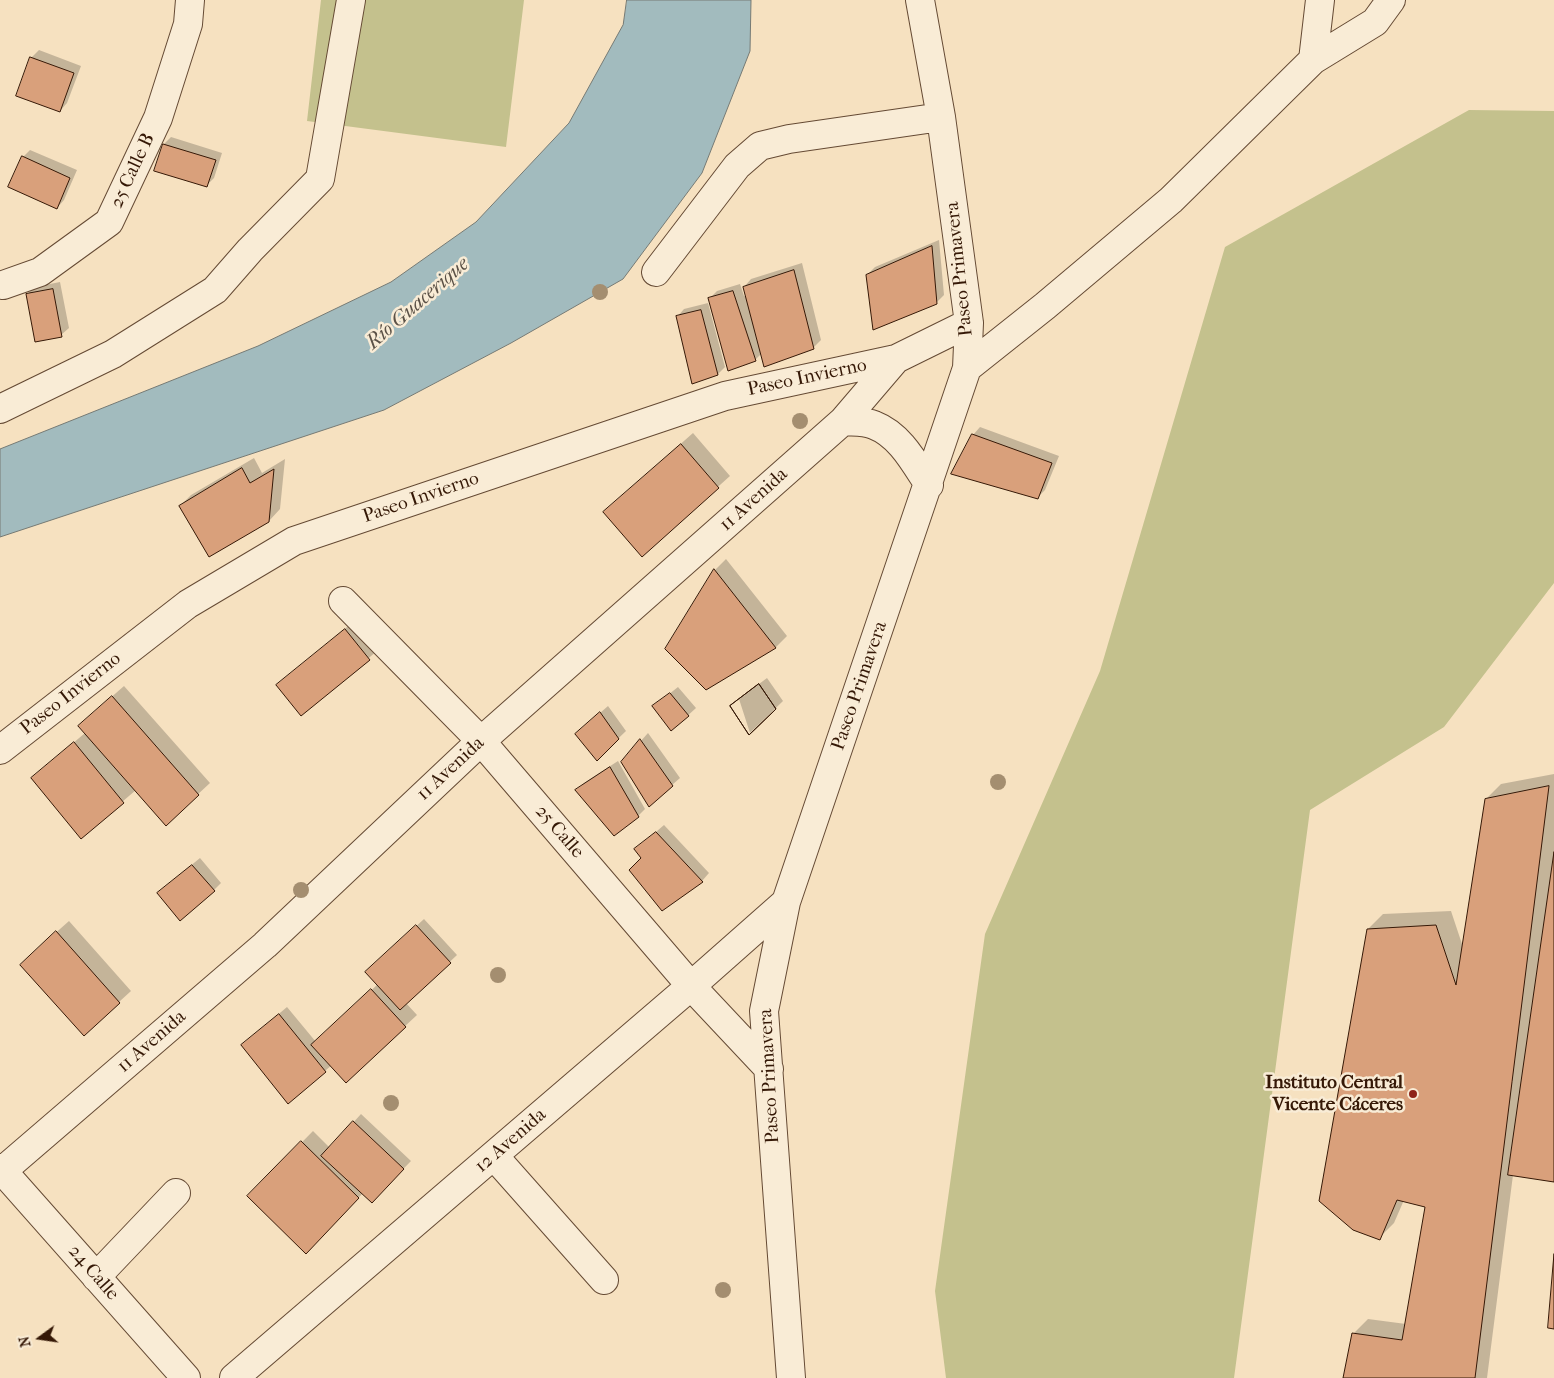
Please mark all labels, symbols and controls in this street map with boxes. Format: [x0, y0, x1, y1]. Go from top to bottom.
street label: 25 Calle B [106, 130, 160, 212]
street label: Paseo Primavera [942, 201, 978, 337]
water label: Río Guacerique [362, 253, 474, 355]
street label: Paseo Invierno [745, 354, 869, 402]
street label: 11 Avenida [715, 464, 793, 536]
street label: Paseo Invierno [360, 467, 482, 529]
street label: Paseo Primavera [827, 618, 893, 754]
street label: Paseo Invierno [16, 648, 126, 740]
street label: 11 Avenida [413, 732, 489, 806]
street label: 25 Calle [530, 801, 588, 863]
street label: 11 Avenida [113, 1006, 191, 1078]
street label: Paseo Primavera [755, 1008, 785, 1144]
place label: Instituto Central Vicente Cáceres [1265, 1072, 1403, 1116]
marker: Instituto Central Vicente Cáceres [1407, 1088, 1419, 1100]
street label: 12 Avenida [471, 1104, 551, 1178]
street label: 24 Calle [63, 1240, 123, 1306]
north arrow [15, 1313, 65, 1363]
text: N [15, 1335, 34, 1349]

